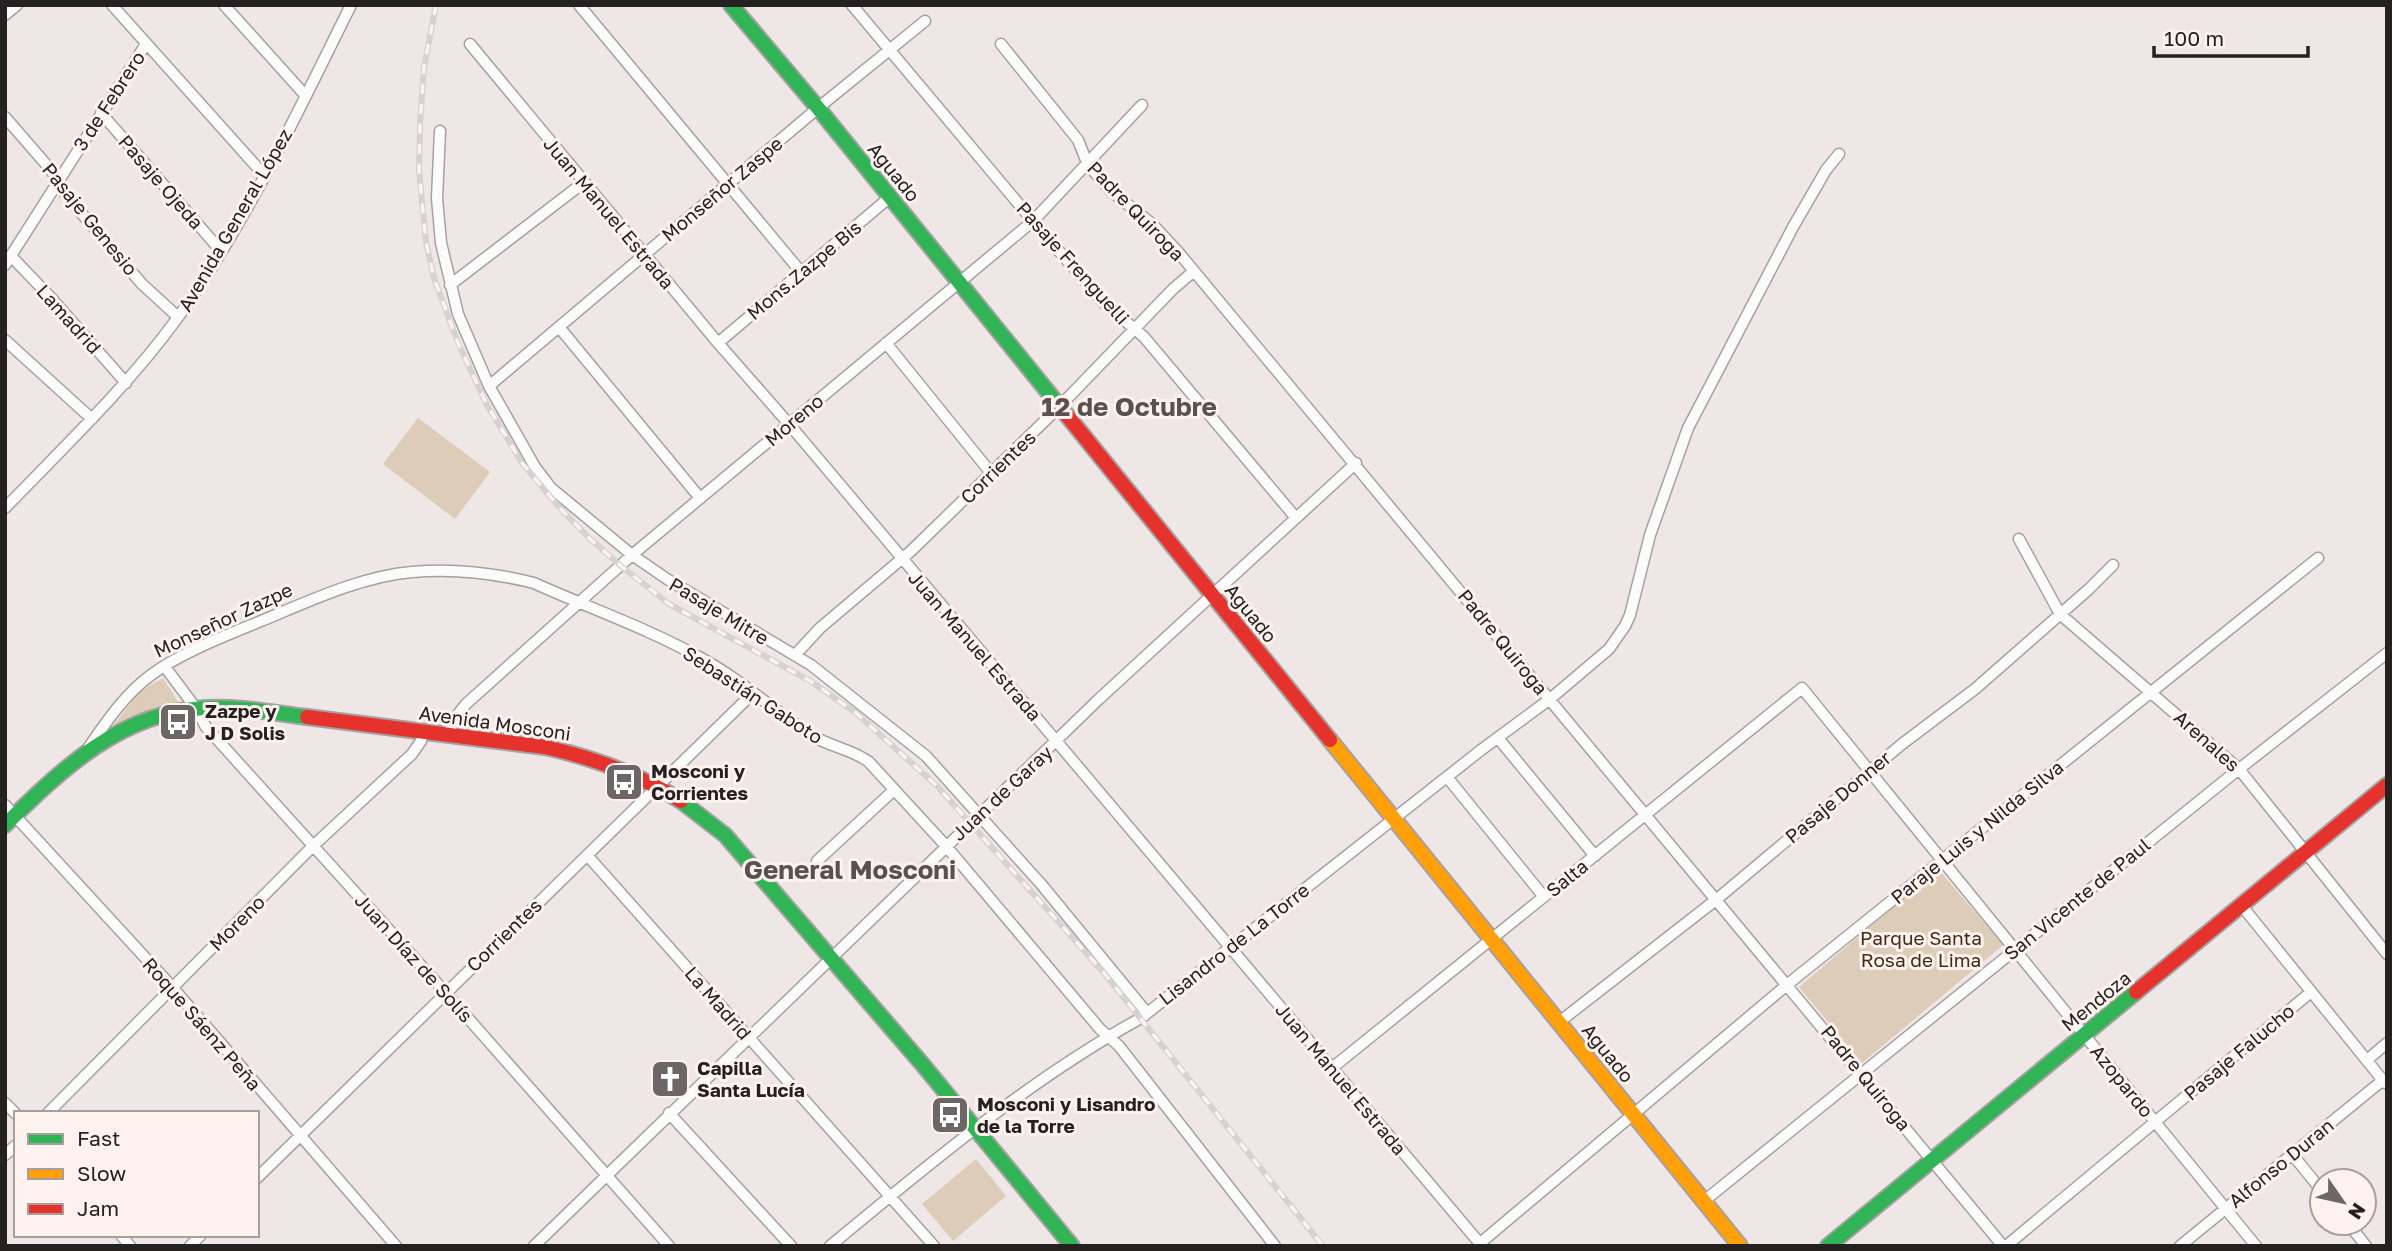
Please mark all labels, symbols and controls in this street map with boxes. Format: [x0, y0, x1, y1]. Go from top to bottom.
scale bar [2154, 14, 2308, 58]
text: 100 m [2164, 25, 2224, 51]
street label: 3 de Febrero [68, 47, 149, 155]
street label: Avenida General López [173, 124, 296, 315]
street label: Pasaje Ojeda [114, 130, 209, 233]
street label: Monseñor Zaspe [657, 131, 787, 246]
street label: Juan Manuel Estrada [539, 132, 680, 293]
street label: Aguado [864, 137, 925, 206]
street label: Padre Quiroga [1083, 156, 1190, 265]
street label: Pasaje Genesio [38, 158, 143, 280]
street label: Pasaje Frenguelli [1012, 197, 1135, 329]
street label: Mons.Zazpe Bis [742, 215, 866, 324]
street label: Lamadrid [32, 279, 106, 358]
street label: Moreno [760, 389, 828, 451]
district label: 12 de Octubre [1041, 391, 1217, 422]
street label: Corrientes [955, 425, 1040, 508]
street label: Juan Manuel Estrada [904, 566, 1047, 725]
street label: Pasaje Mitre [665, 572, 773, 649]
street label: Monseñor Zazpe [150, 577, 296, 662]
street label: Aguado [1221, 578, 1282, 647]
street label: Padre Quiroga [1454, 584, 1553, 699]
street label: Sebastián Gaboto [679, 641, 827, 748]
place label: Zazpe y J D Solis [205, 699, 286, 744]
street label: Avenida Mosconi [418, 700, 573, 745]
bus stop icon: Zazpe y J D Solis [157, 701, 199, 743]
street label: Arenales [2170, 705, 2245, 776]
street label: Juan de Garay [947, 740, 1057, 845]
street label: Pasaje Donner [1780, 745, 1896, 848]
street label: Paraje Luis y Nilda Silva [1886, 755, 2068, 908]
place label: Mosconi y Corrientes [651, 759, 748, 804]
bus stop icon: Mosconi y Corrientes [603, 761, 645, 803]
street label: San Vicente de Paul [1999, 833, 2154, 965]
district label: General Mosconi [744, 854, 956, 885]
street label: Salta [1541, 854, 1592, 901]
street label: Lisandro de La Torre [1154, 878, 1313, 1009]
street label: Juan Díaz de Solís [351, 889, 478, 1027]
street label: Moreno [204, 890, 269, 955]
street label: Corrientes [461, 893, 546, 976]
park label: Parque Santa Rosa de Lima [1860, 926, 1982, 971]
street label: Roque Sáenz Peña [138, 952, 266, 1095]
street label: La Madrid [680, 961, 756, 1044]
street label: Mendoza [2056, 966, 2135, 1036]
street label: Juan Manuel Estrada [1271, 998, 1412, 1159]
street label: Pasaje Falucho [2179, 999, 2299, 1105]
street label: Aguado [1578, 1018, 1639, 1087]
street label: Padre Quiroga [1817, 1020, 1916, 1135]
street label: Azopardo [2086, 1040, 2159, 1122]
place label: Capilla Santa Lucía [697, 1056, 805, 1101]
church icon: Capilla Santa Lucía [649, 1058, 691, 1100]
place label: Mosconi y Lisandro de la Torre [977, 1092, 1155, 1137]
bus stop icon: Mosconi y Lisandro de la Torre [929, 1094, 971, 1136]
legend [14, 1111, 259, 1237]
street label: Alfonso Duran [2223, 1113, 2338, 1212]
text: Fast [77, 1125, 120, 1151]
text: Slow [77, 1160, 126, 1186]
north arrow [2308, 1167, 2378, 1237]
text: Jam [77, 1195, 119, 1221]
text: N [2344, 1199, 2371, 1224]

